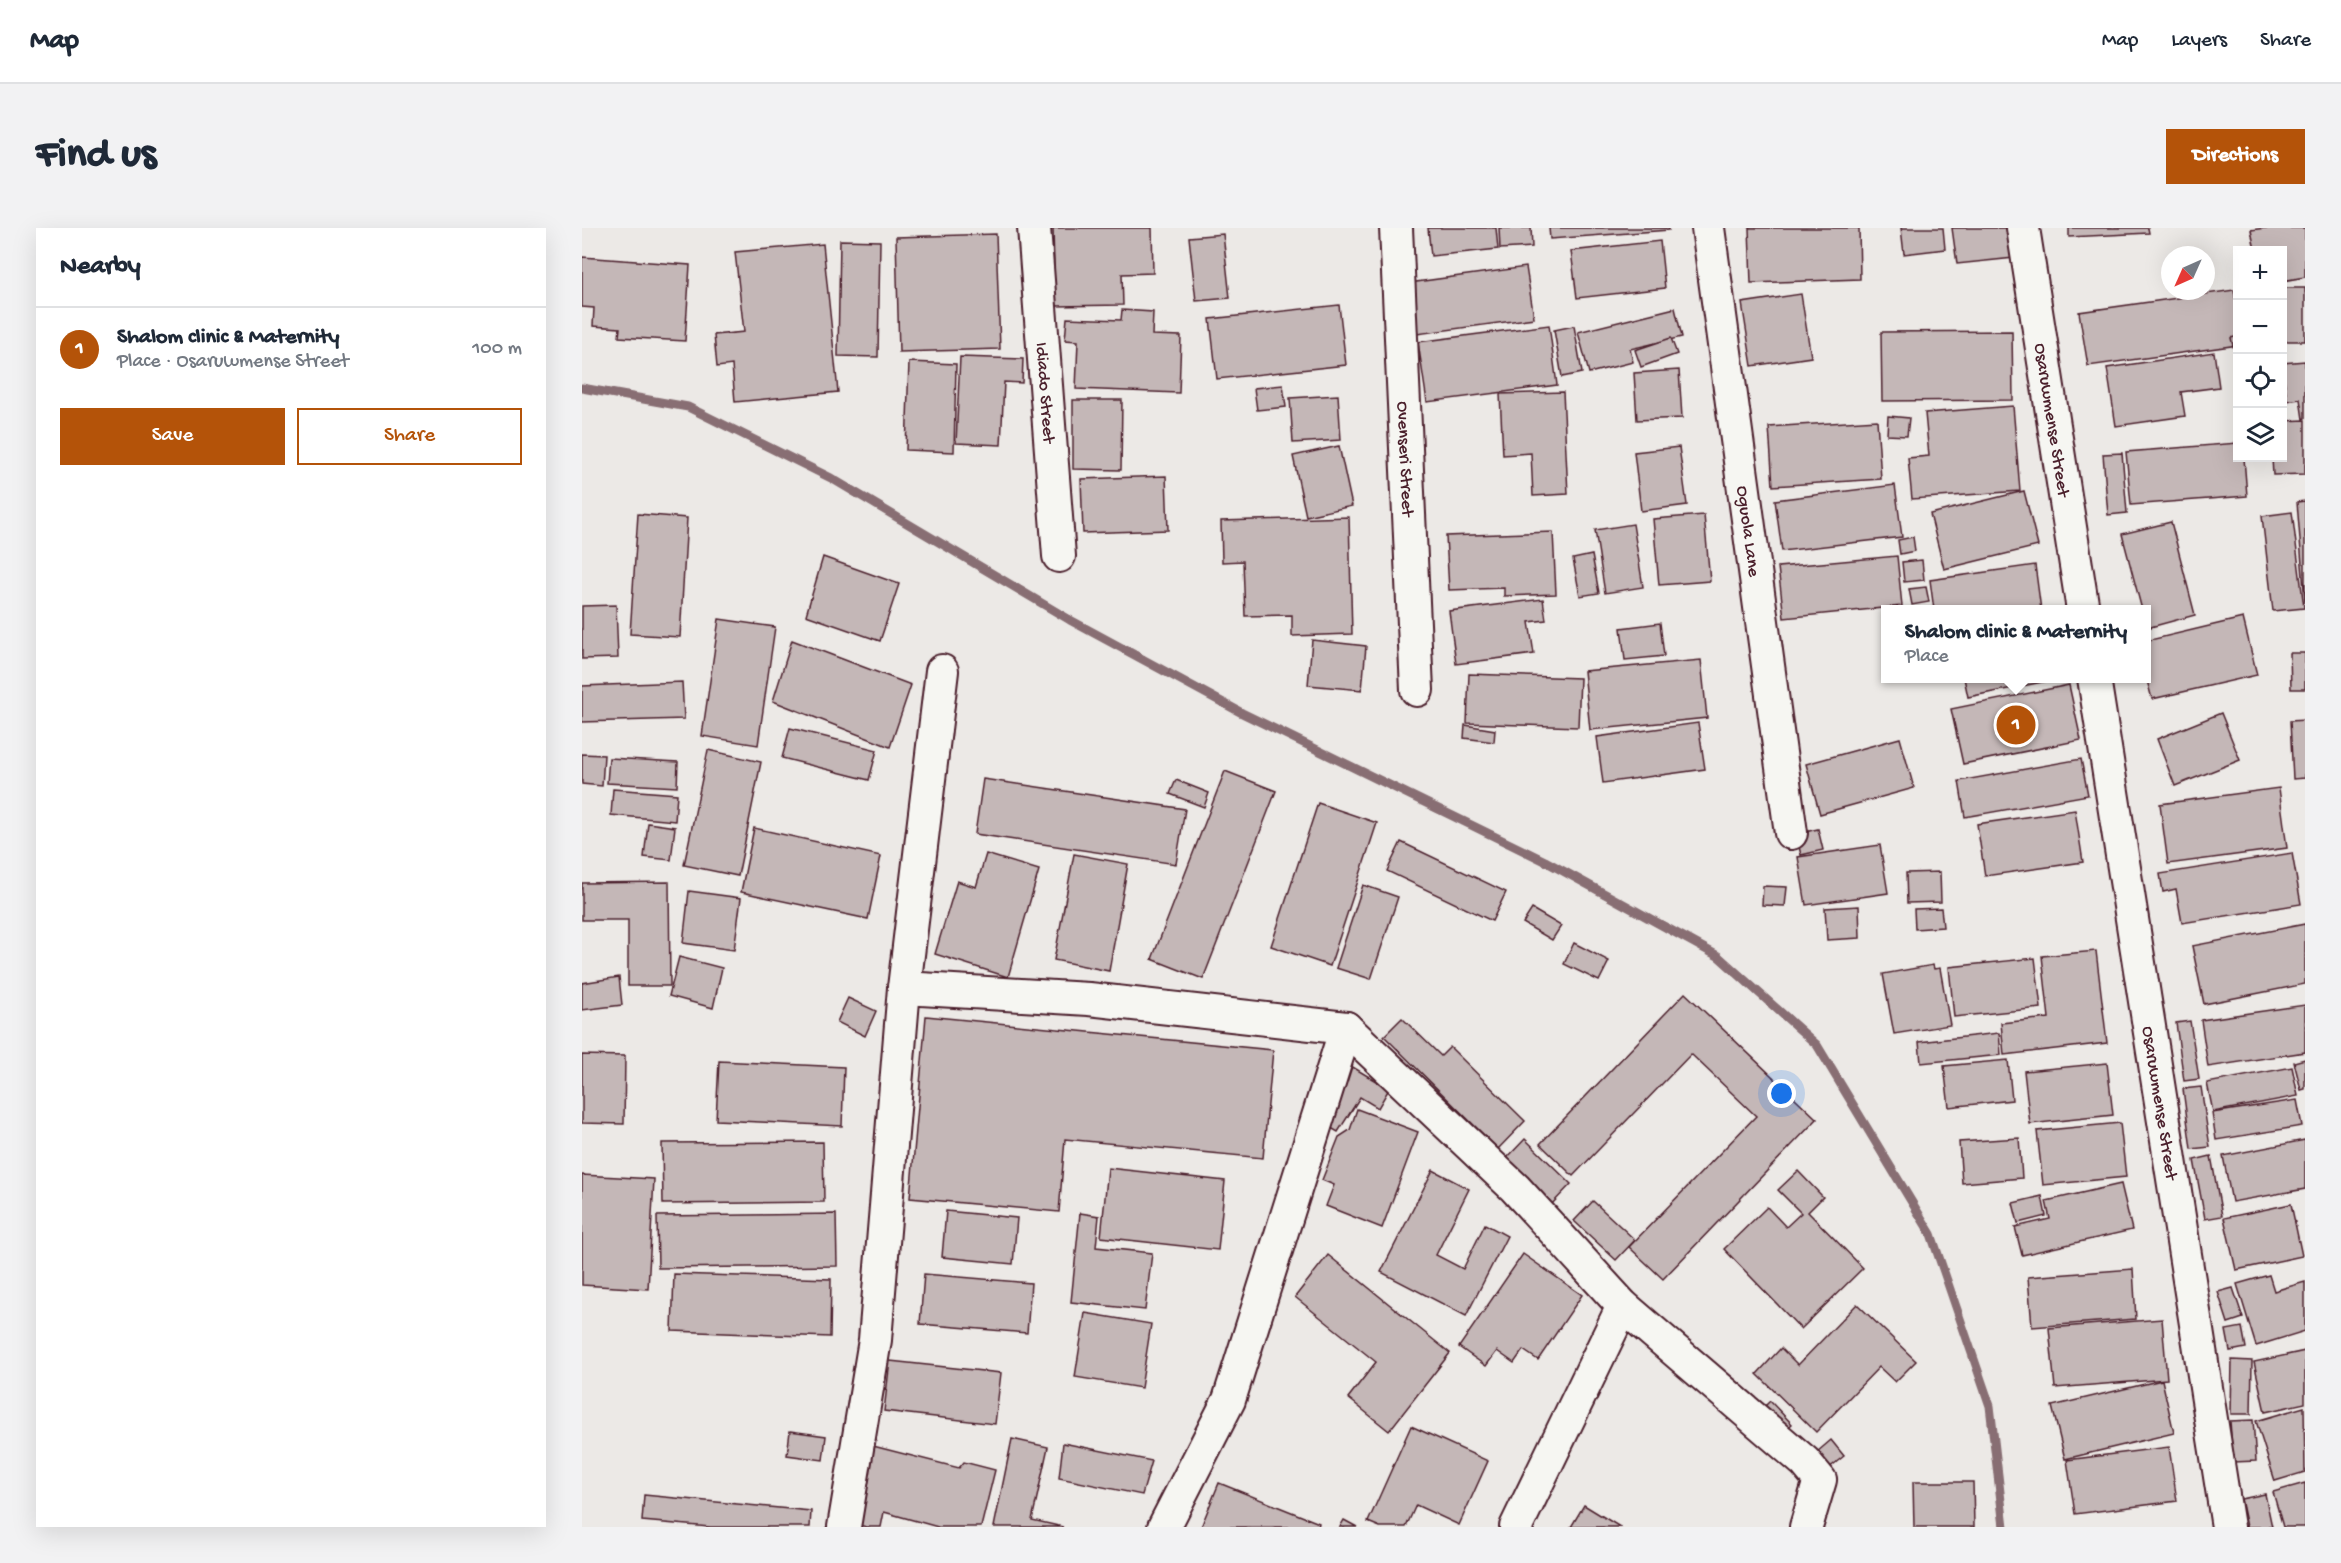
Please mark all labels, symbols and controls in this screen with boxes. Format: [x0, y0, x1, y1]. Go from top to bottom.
text: Map [30, 25, 79, 58]
text: Map [2102, 29, 2138, 54]
text: Layers [2171, 29, 2227, 54]
text: Share [2260, 29, 2311, 54]
button: Directions [2166, 129, 2305, 184]
text: Find us [36, 132, 156, 181]
north arrow [2161, 246, 2215, 300]
map controls [2233, 246, 2287, 462]
button: + [2233, 246, 2287, 300]
text: Nearby [60, 252, 141, 283]
button: − [2233, 300, 2287, 354]
text: Shalom clinic & Maternity [117, 325, 339, 351]
text: 1 [75, 338, 84, 361]
text: 100 m [472, 338, 522, 361]
street label: Idiado Street [1030, 342, 1058, 445]
street label: Osaruwmense Street [2028, 342, 2073, 500]
text: Place · Osaruwmense Street [117, 351, 349, 374]
button: locate [2233, 354, 2287, 408]
street label: Ovenseri Street [1391, 401, 1417, 519]
button: Save [60, 408, 285, 465]
button: Share [297, 408, 522, 465]
button: layers [2233, 408, 2287, 462]
street label: Oguola Lane [1730, 485, 1764, 579]
popup [1881, 605, 2151, 683]
text: Shalom clinic & Maternity [1905, 620, 2127, 646]
text: Place [1905, 646, 1949, 669]
pin: 1 [1996, 702, 2036, 748]
street label: Osaruwmense Street [2136, 1025, 2181, 1183]
your location [1767, 1079, 1796, 1108]

